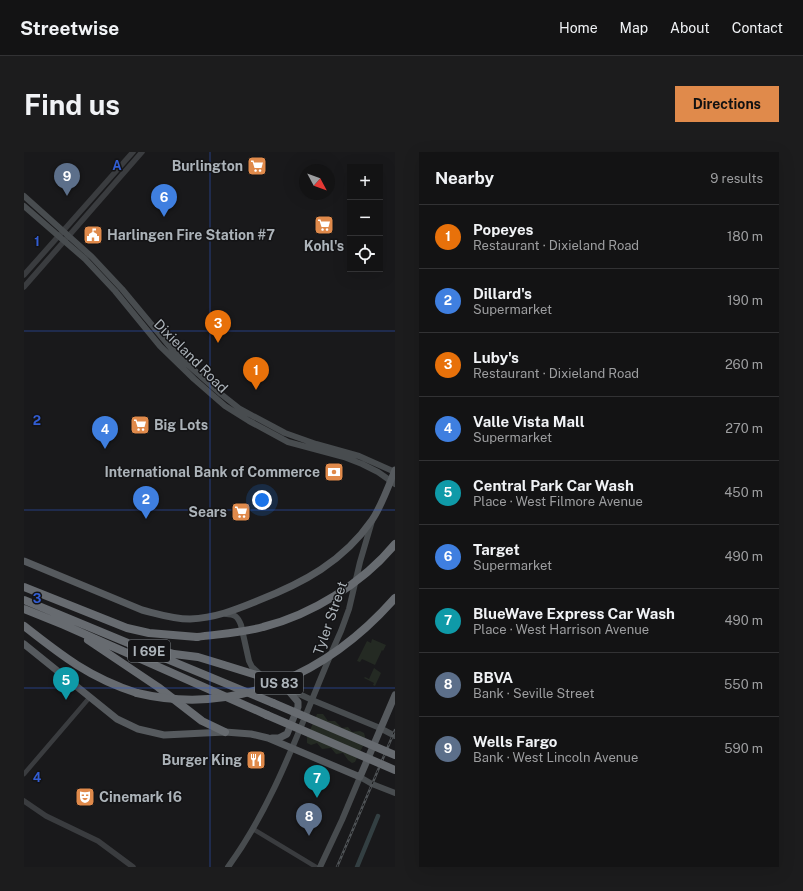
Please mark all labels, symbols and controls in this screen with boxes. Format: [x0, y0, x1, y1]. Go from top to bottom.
text: Streetwise [20, 17, 119, 39]
text: Home [559, 20, 598, 36]
text: Map [620, 20, 648, 36]
text: About [670, 20, 710, 36]
text: Contact [732, 20, 783, 36]
button: Directions [675, 86, 779, 122]
text: Find us [24, 88, 120, 121]
supermarket icon: Burlington [246, 155, 268, 177]
text: A [112, 158, 122, 173]
place label: Burlington [172, 158, 243, 174]
pin: 9 [54, 163, 80, 196]
north arrow [299, 164, 335, 200]
map controls [347, 164, 383, 272]
button: + [347, 164, 383, 200]
text: Nearby [435, 168, 494, 188]
text: 9 results [710, 171, 763, 186]
pin: 6 [151, 184, 177, 217]
button: − [347, 200, 383, 236]
supermarket icon: Kohl's [313, 214, 335, 236]
text: Popeyes [473, 221, 533, 238]
public building icon: Harlingen Fire Station #7 [82, 224, 104, 246]
place label: Harlingen Fire Station #7 [107, 227, 275, 243]
text: 1 [445, 229, 451, 244]
text: 180 m [727, 229, 763, 244]
text: 1 [34, 234, 40, 249]
button: locate [347, 236, 383, 272]
place label: Kohl's [304, 238, 344, 254]
text: Restaurant · Dixieland Road [473, 238, 639, 253]
text: Dillard's [473, 285, 532, 302]
text: 2 [444, 293, 452, 308]
text: 190 m [727, 293, 763, 308]
text: Supermarket [473, 302, 552, 317]
pin: 3 [205, 310, 231, 343]
street label: Dixieland Road [151, 316, 231, 396]
text: Luby's [473, 349, 519, 366]
pin: 1 [243, 357, 269, 390]
text: 3 [444, 357, 452, 372]
text: 260 m [725, 357, 763, 372]
text: Restaurant · Dixieland Road [473, 366, 639, 381]
text: 2 [33, 413, 41, 428]
text: Valle Vista Mall [473, 413, 585, 430]
supermarket icon: Big Lots [129, 414, 151, 436]
pin: 4 [92, 416, 118, 449]
place label: Big Lots [154, 417, 208, 433]
text: 4 [444, 421, 452, 436]
text: 270 m [725, 421, 763, 436]
text: Supermarket [473, 430, 552, 445]
bank icon: International Bank of Commerce [323, 461, 345, 483]
place label: International Bank of Commerce [104, 464, 320, 480]
text: Central Park Car Wash [473, 477, 634, 494]
text: 5 [444, 485, 452, 500]
text: 450 m [724, 485, 763, 500]
pin: 2 [133, 486, 159, 519]
your location [252, 490, 272, 510]
text: Place · West Filmore Avenue [473, 494, 643, 509]
supermarket icon: Sears [230, 501, 252, 523]
place label: Sears [188, 504, 227, 520]
text: Target [473, 541, 520, 558]
text: 6 [444, 549, 452, 564]
text: 490 m [724, 549, 763, 564]
text: Supermarket [473, 558, 552, 573]
street label: Tyler Street [310, 579, 350, 657]
text: 3 [33, 591, 42, 606]
text: BlueWave Express Car Wash [473, 605, 675, 622]
text: 7 [444, 613, 452, 628]
text: 490 m [724, 613, 763, 628]
text: Place · West Harrison Avenue [473, 622, 649, 637]
road number: I 69E [128, 640, 170, 662]
pin: 5 [53, 667, 79, 700]
text: BBVA [473, 669, 513, 686]
road number: US 83 [255, 672, 303, 694]
text: 8 [444, 677, 452, 692]
text: 550 m [724, 677, 763, 692]
text: Bank · Seville Street [473, 686, 595, 701]
text: Wells Fargo [473, 733, 558, 750]
text: 9 [444, 741, 452, 756]
text: 590 m [724, 741, 763, 756]
restaurant icon: Burger King [245, 749, 267, 771]
text: Bank · West Lincoln Avenue [473, 750, 638, 765]
place label: Burger King [162, 752, 242, 768]
pin: 7 [304, 765, 330, 798]
text: 4 [33, 770, 42, 785]
theatre icon: Cinemark 16 [74, 786, 96, 808]
place label: Cinemark 16 [99, 789, 182, 805]
pin: 8 [296, 803, 322, 836]

